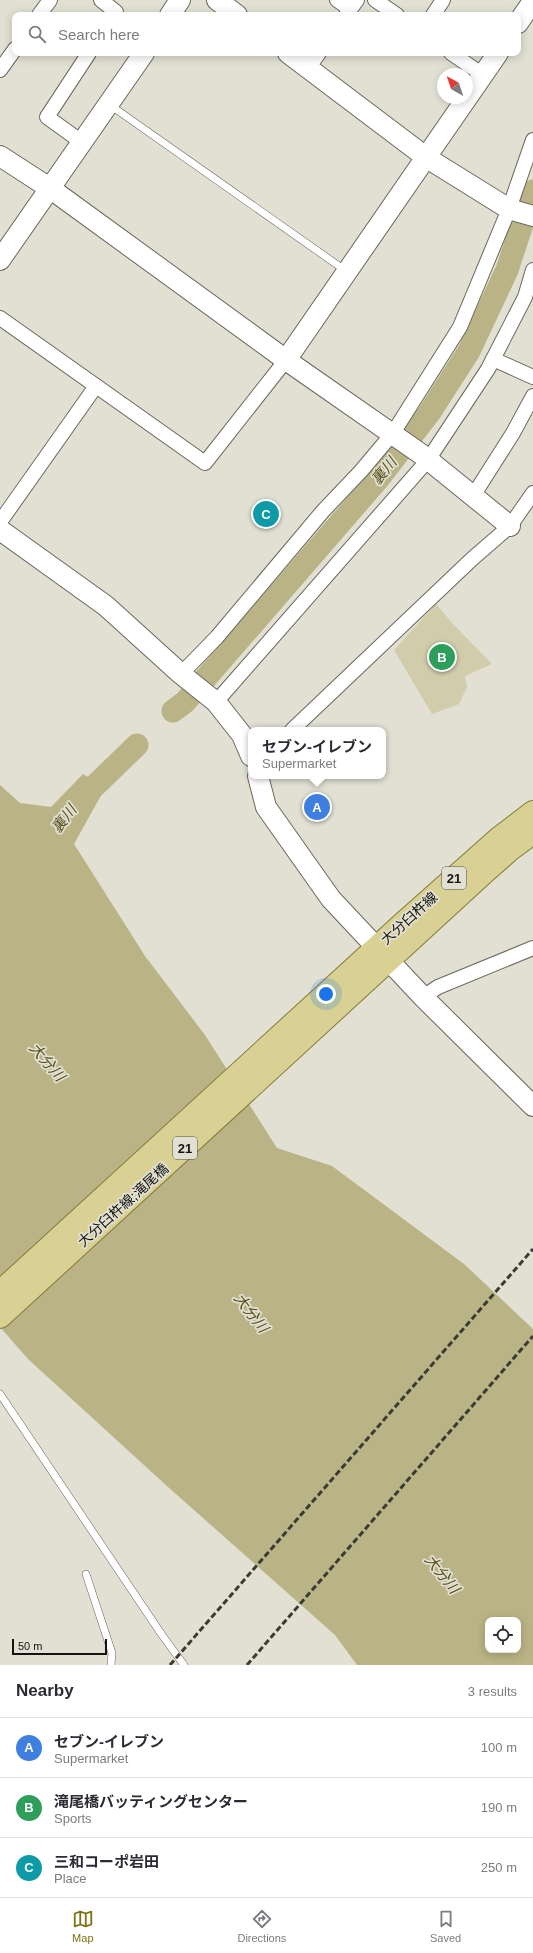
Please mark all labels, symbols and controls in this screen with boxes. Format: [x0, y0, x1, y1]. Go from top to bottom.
search box [12, 12, 521, 56]
icon: search [26, 23, 48, 45]
text: Search here [58, 26, 140, 43]
north arrow [437, 68, 473, 104]
water label: 裏川 [368, 452, 401, 488]
pin: C [253, 499, 279, 529]
pin: B [429, 642, 455, 672]
popup [248, 727, 386, 779]
text: セブン-イレブン [262, 738, 372, 755]
text: Supermarket [262, 756, 336, 771]
pin: A [304, 792, 330, 822]
water label: 裏川 [48, 800, 81, 836]
road number: 21 [442, 867, 466, 889]
street label: 大分臼杵線 [378, 889, 440, 947]
your location [316, 984, 336, 1004]
water label: 大分川 [26, 1039, 70, 1086]
road number: 21 [173, 1137, 197, 1159]
street label: 大分臼杵線;滝尾橋 [75, 1160, 171, 1250]
water label: 大分川 [231, 1290, 273, 1337]
water label: 大分川 [422, 1551, 464, 1598]
map controls [485, 1617, 521, 1653]
button: locate [485, 1617, 521, 1653]
scale bar [12, 1637, 107, 1656]
text: 50 m [18, 1640, 42, 1652]
text: Nearby [16, 1681, 74, 1700]
text: 3 results [468, 1684, 517, 1699]
text: セブン-イレブン [54, 1733, 164, 1750]
text: A [24, 1740, 34, 1755]
text: 100 m [481, 1740, 517, 1755]
text: Supermarket [54, 1751, 128, 1766]
text: 滝尾橋バッティングセンター [54, 1793, 248, 1810]
text: B [24, 1800, 34, 1815]
text: 190 m [481, 1800, 517, 1815]
text: Sports [54, 1811, 92, 1826]
text: 三和コーポ岩田 [54, 1853, 159, 1870]
text: C [24, 1860, 34, 1875]
text: 250 m [481, 1860, 517, 1875]
text: Place [54, 1871, 87, 1886]
tab: Map [72, 1908, 94, 1944]
tab: Directions [237, 1908, 286, 1944]
tab: Saved [430, 1908, 461, 1944]

